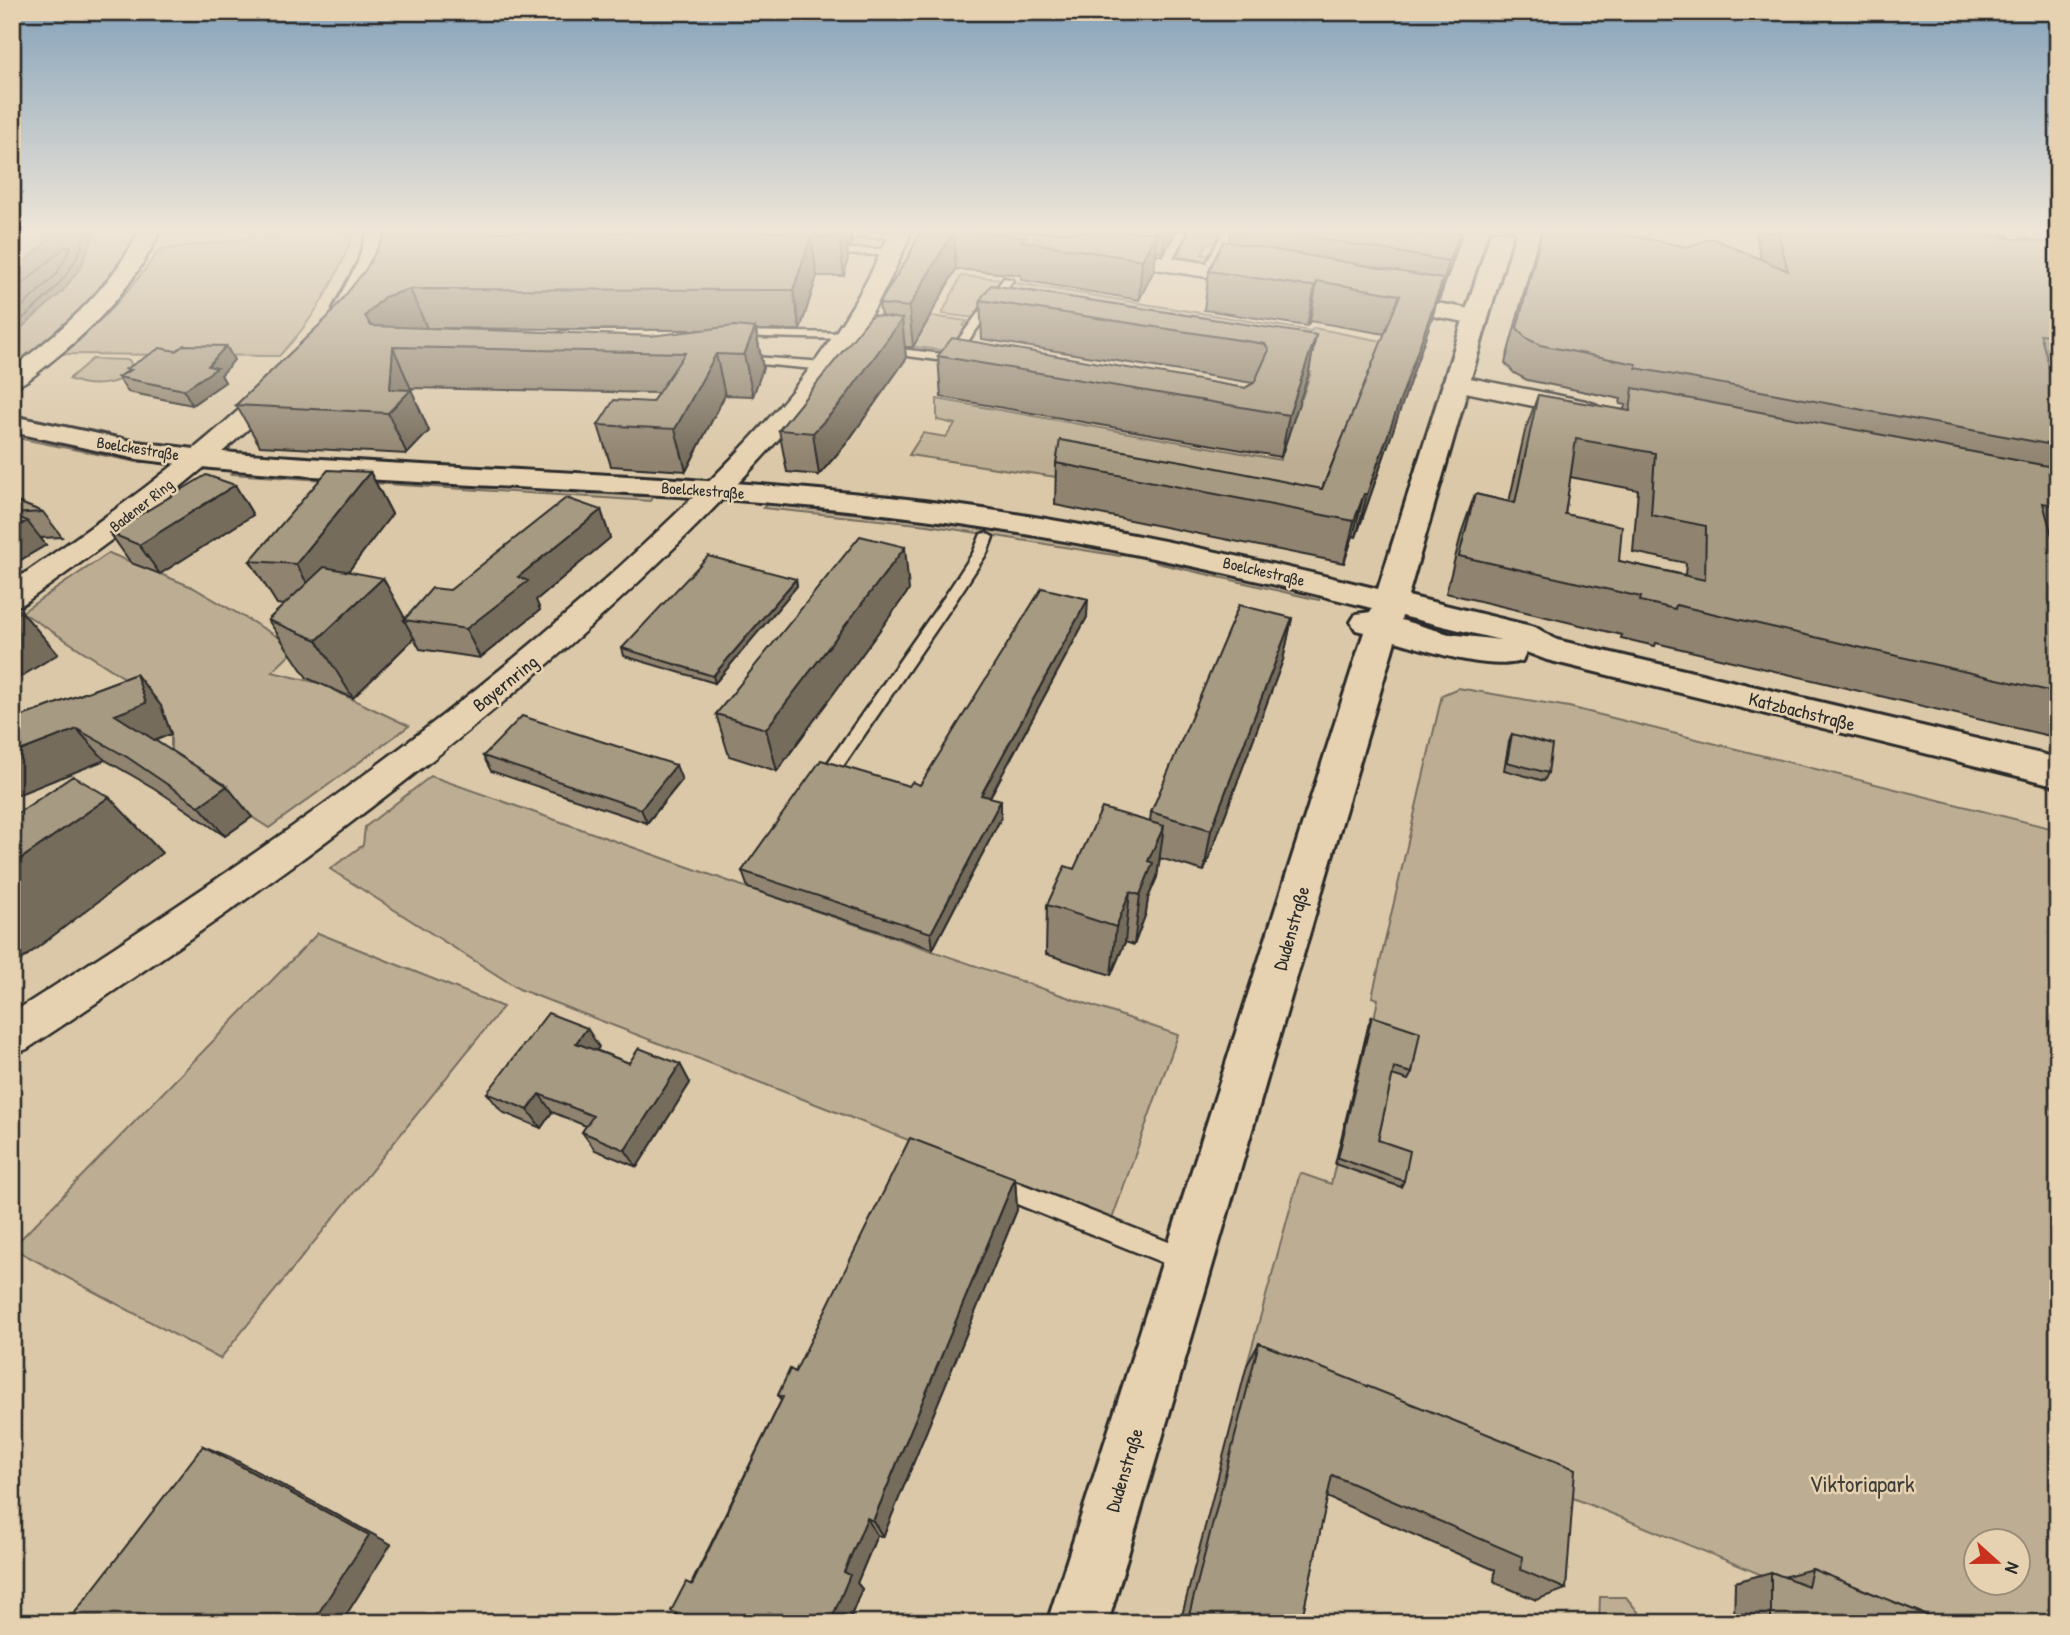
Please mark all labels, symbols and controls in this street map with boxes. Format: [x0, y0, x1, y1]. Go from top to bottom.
street label: Boelckestraße [95, 431, 181, 465]
street label: Badener Ring [104, 473, 178, 537]
street label: Boelckestraße [661, 476, 746, 504]
street label: Boelckestraße [1221, 551, 1308, 591]
street label: Bayernring [467, 649, 543, 717]
street label: Katzbachstraße [1746, 685, 1858, 737]
street label: Dudenstraße [1267, 882, 1316, 973]
street label: Dudenstraße [1099, 1424, 1149, 1515]
park label: Viktoriapark [1809, 1468, 1915, 1499]
north arrow [1962, 1526, 2032, 1596]
text: N [1999, 1559, 2027, 1577]

